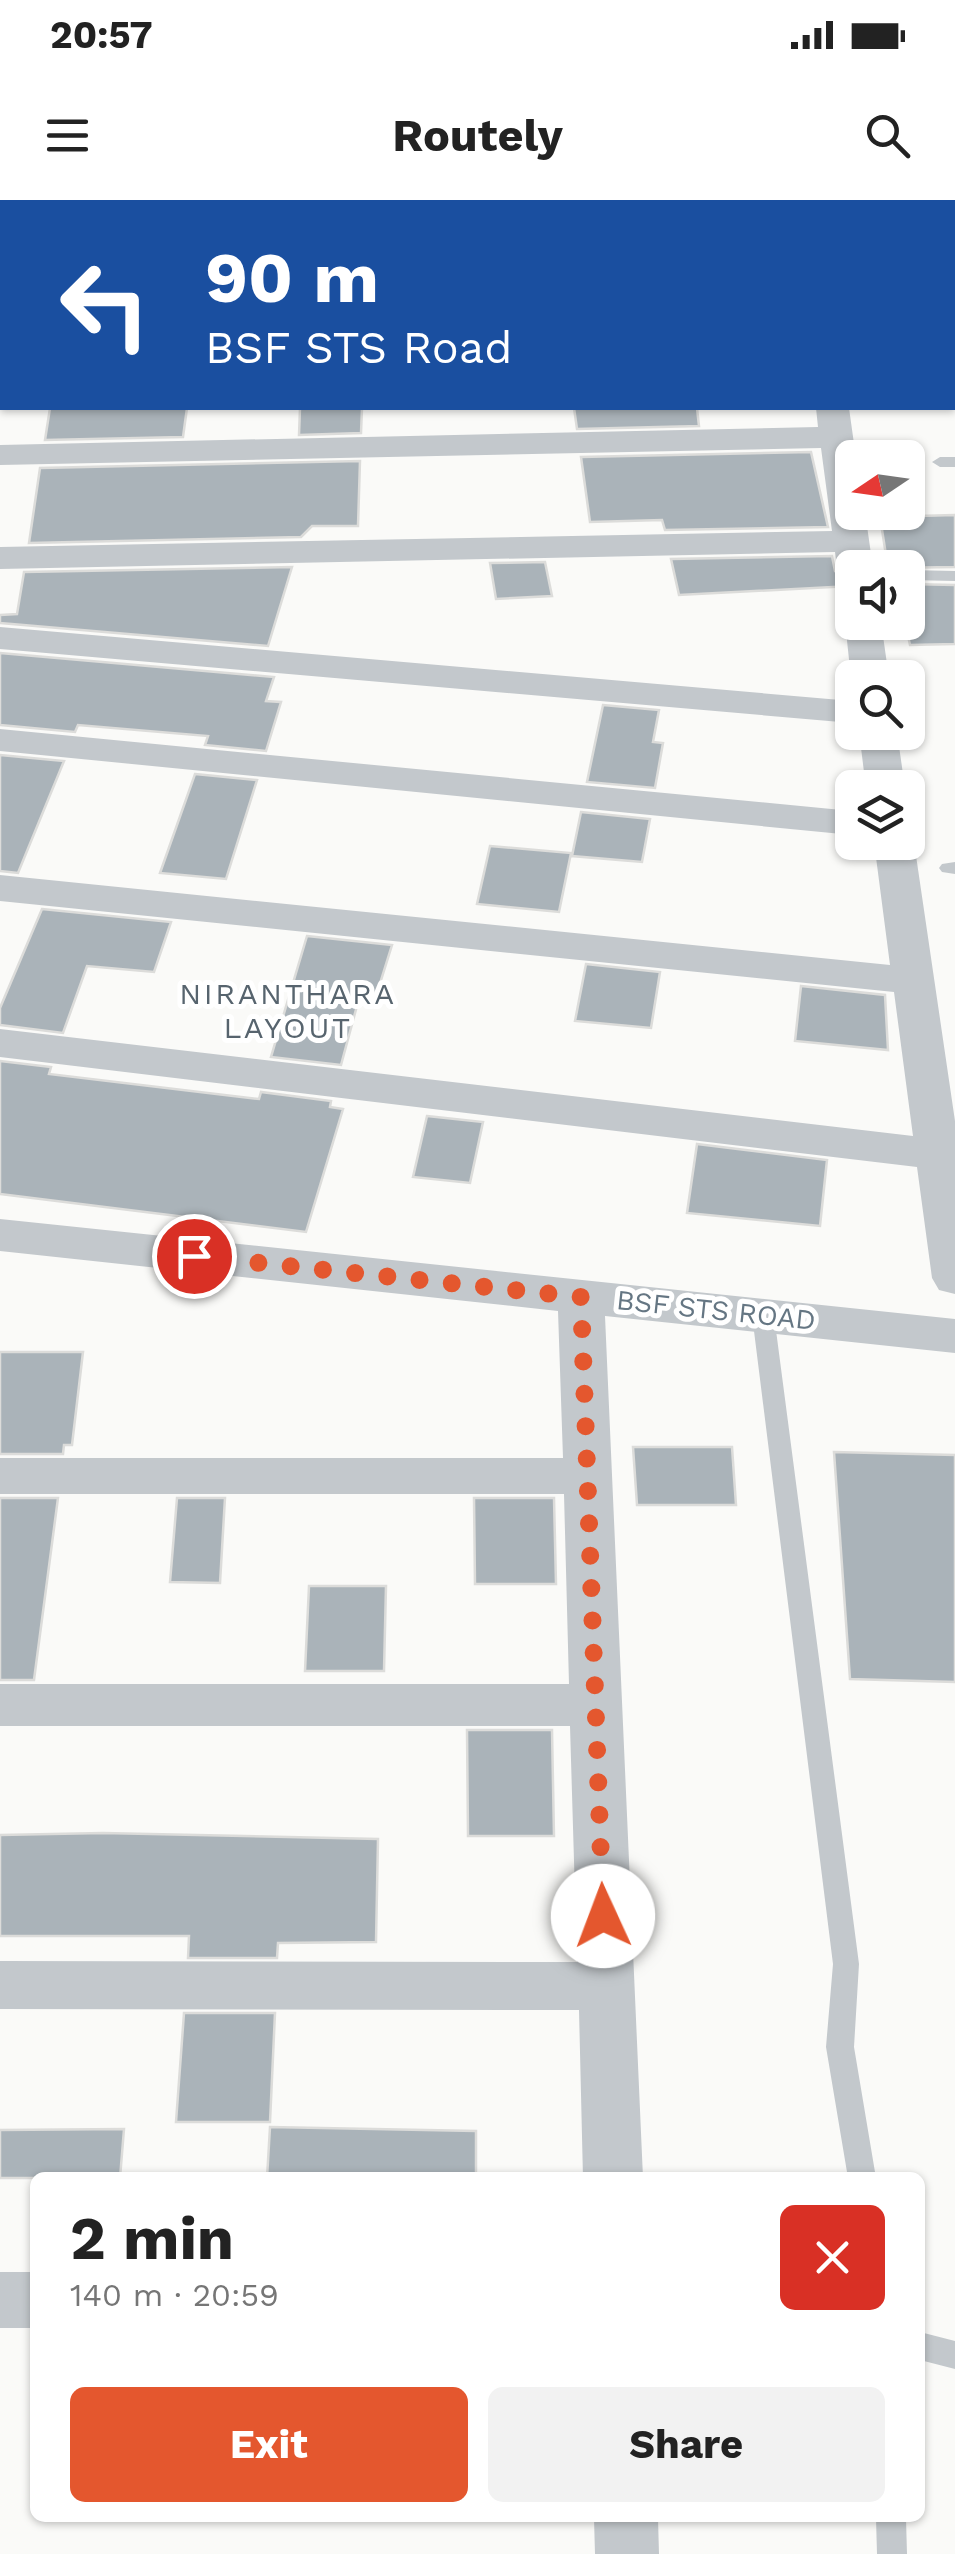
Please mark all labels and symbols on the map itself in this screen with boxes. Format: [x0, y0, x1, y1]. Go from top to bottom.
north arrow [835, 440, 925, 530]
district label: NIRANTHARA LAYOUT [179, 976, 397, 1045]
pin [152, 1214, 237, 1299]
street label: BSF STS ROAD [615, 1283, 817, 1337]
position arrow [551, 1864, 655, 1968]

